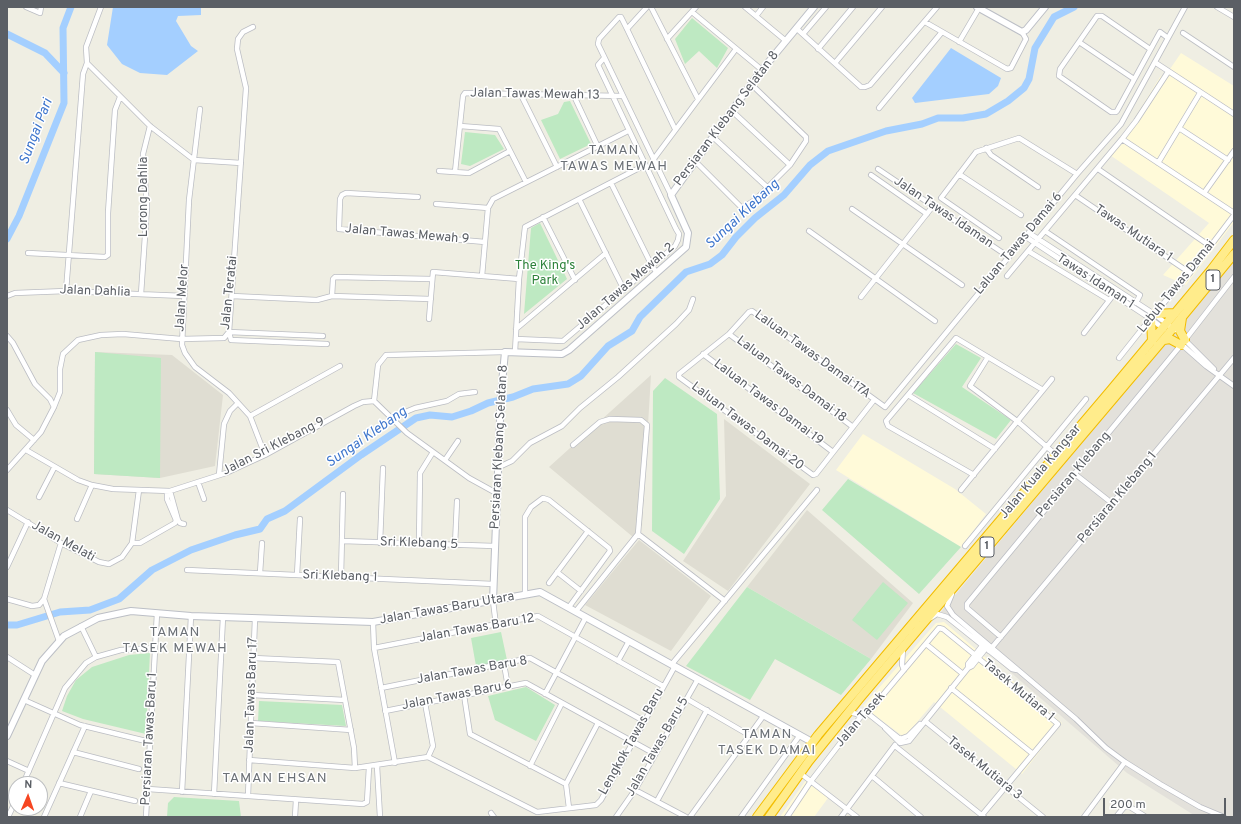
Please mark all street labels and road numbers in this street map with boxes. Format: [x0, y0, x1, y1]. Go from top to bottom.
street label: Persiaran Klebang Selatan 8 [671, 48, 783, 190]
street label: Jalan Tawas Mewah 13 [470, 86, 600, 104]
street label: Lorong Dahlia [136, 157, 152, 237]
street label: Jalan Tawas Idaman [890, 174, 996, 252]
street label: Laluan Tawas Damai 6 [972, 190, 1066, 298]
street label: Tawas Mutiara 1 [1091, 202, 1175, 266]
street label: Jalan Tawas Mewah 9 [344, 222, 470, 248]
street label: Lebuh Tawas Damai [1135, 238, 1219, 336]
street label: Jalan Tawas Mewah 2 [574, 240, 678, 334]
street label: Tawas Idaman 1 [1053, 251, 1137, 313]
street label: Jalan Teratai [218, 255, 242, 331]
street label: Jalan Melor [173, 264, 193, 332]
road number: 1 [1206, 270, 1220, 290]
street label: Jalan Dahlia [59, 283, 131, 301]
street label: Laluan Tawas Damai 17A [751, 308, 873, 402]
street label: Laluan Tawas Damai 18 [733, 334, 849, 426]
street label: Laluan Tawas Damai 19 [710, 357, 826, 449]
street label: Persiaran Klebang Selatan 8 [488, 364, 512, 530]
street label: Laluan Tawas Damai 20 [688, 380, 806, 474]
street label: Jalan Sri Klebang 9 [220, 414, 328, 480]
street label: Jalan Kuala Kangsar [997, 421, 1085, 523]
street label: Persiaran Klebang [1034, 429, 1114, 521]
street label: Persiaran Klebang 1 [1075, 449, 1161, 547]
street label: Jalan Melati [29, 518, 97, 566]
street label: Sri Klebang 5 [379, 535, 459, 553]
road number: 1 [980, 537, 994, 557]
street label: Sri Klebang 1 [302, 568, 378, 586]
street label: Jalan Tawas Baru Utara [378, 589, 516, 629]
street label: Jalan Tawas Baru 12 [418, 611, 536, 647]
street label: Jalan Tawas Baru 17 [242, 637, 262, 753]
street label: Jalan Tawas Baru 8 [415, 654, 529, 688]
street label: Tasek Mutiara 1 [979, 656, 1057, 726]
street label: Persiaran Tawas Baru 1 [139, 672, 161, 806]
street label: Jalan Tawas Baru 6 [401, 678, 513, 714]
street label: Lengkok Tawas Baru [596, 686, 668, 798]
street label: Jalan Tasek [833, 689, 889, 751]
street label: Jalan Tawas Baru 5 [623, 694, 693, 800]
street label: Tasek Mutiara 3 [943, 734, 1025, 804]

